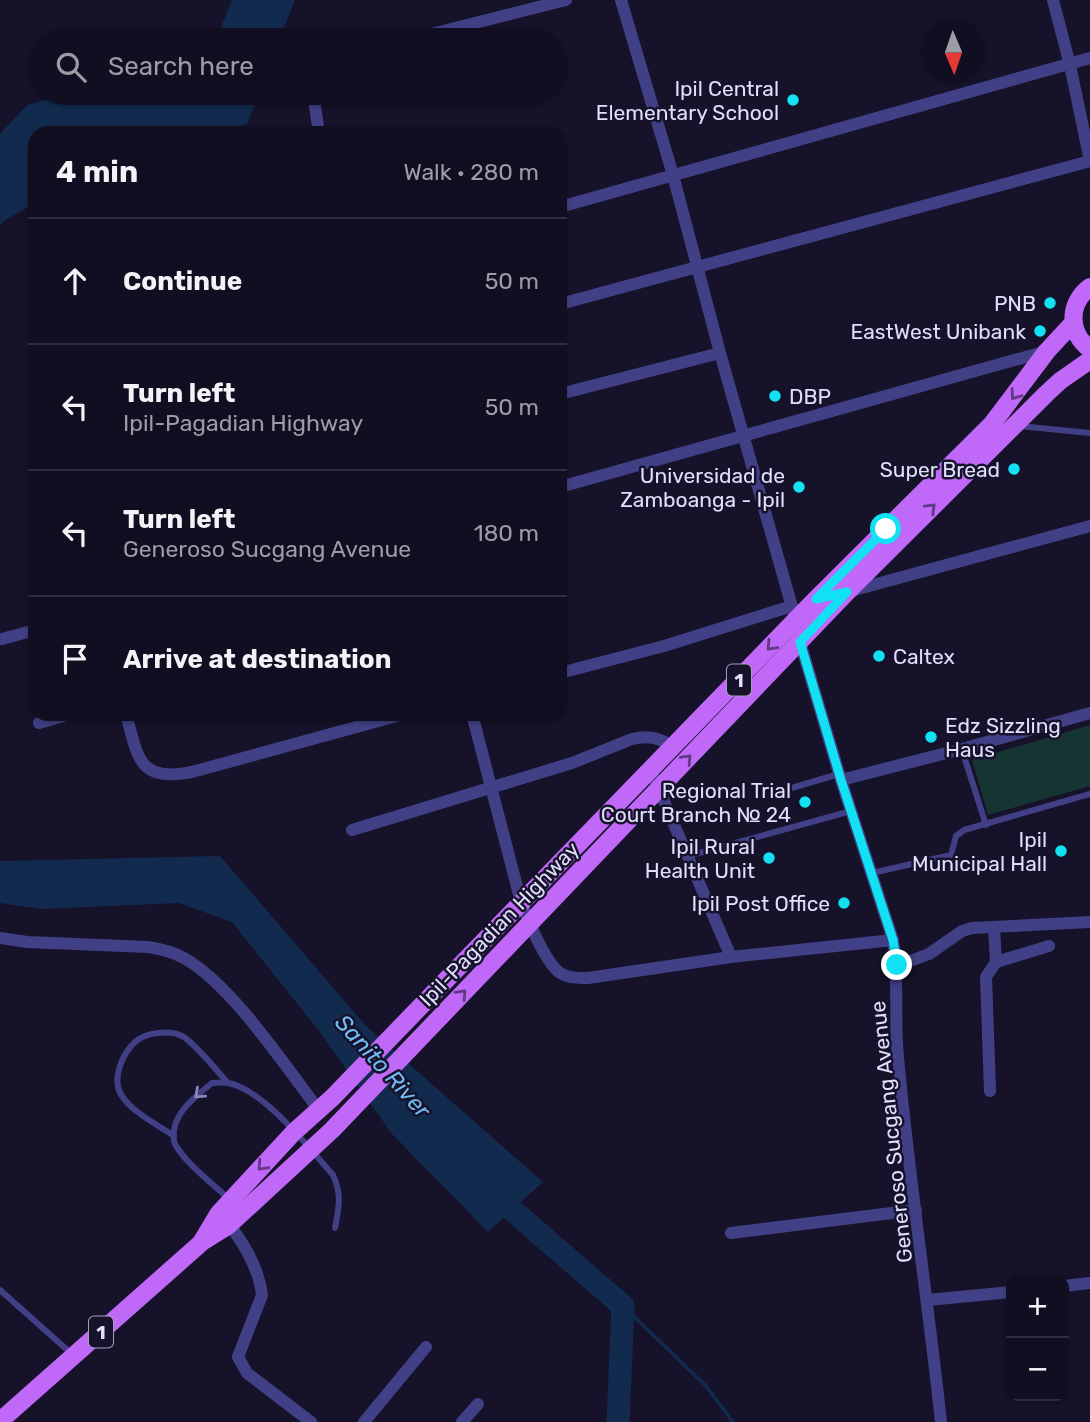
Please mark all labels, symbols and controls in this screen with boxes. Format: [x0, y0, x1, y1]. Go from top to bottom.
north arrow [922, 21, 985, 84]
search box [28, 28, 567, 105]
icon: search [52, 48, 90, 86]
text: Search here [108, 51, 254, 82]
place label: Ipil Central Elementary School [596, 76, 779, 125]
marker: Ipil Central Elementary School [785, 92, 801, 108]
text: 4 min [56, 154, 138, 190]
text: Walk · 280 m [403, 158, 539, 186]
icon: ahead [56, 262, 94, 300]
text: Continue [123, 266, 242, 297]
text: 50 m [485, 267, 539, 295]
place label: PNB [994, 291, 1036, 316]
marker: PNB [1042, 295, 1058, 311]
place label: EastWest Unibank [850, 319, 1026, 344]
marker: EastWest Unibank [1032, 323, 1048, 339]
text: Turn left [123, 378, 235, 409]
place label: DBP [789, 384, 831, 409]
one-way arrow [1011, 387, 1023, 400]
icon: left [56, 388, 94, 426]
marker: DBP [767, 388, 783, 404]
text: 50 m [485, 393, 539, 421]
text: Ipil-Pagadian Highway [123, 409, 363, 437]
place label: Super Bread [880, 457, 1000, 482]
marker: Super Bread [1006, 461, 1022, 477]
place label: Universidad de Zamboanga - Ipil [620, 463, 785, 512]
marker: Universidad de Zamboanga - Ipil [791, 479, 807, 495]
one-way arrow [923, 503, 936, 516]
text: Turn left [123, 504, 235, 535]
route start [870, 513, 901, 544]
icon: left [56, 514, 94, 552]
text: 180 m [474, 519, 539, 547]
text: Generoso Sucgang Avenue [123, 535, 411, 563]
one-way arrow [767, 638, 780, 651]
icon: arrive [56, 640, 94, 678]
text: Arrive at destination [123, 644, 391, 675]
place label: Caltex [893, 644, 955, 669]
marker: Caltex [871, 648, 887, 664]
road number: 1 [727, 664, 751, 695]
place label: Edz Sizzling Haus [945, 713, 1061, 762]
marker: Edz Sizzling Haus [923, 729, 939, 745]
one-way arrow [679, 754, 691, 767]
place label: Regional Trial Court Branch № 24 [601, 778, 791, 827]
marker: Regional Trial Court Branch № 24 [797, 794, 813, 810]
place label: Ipil Municipal Hall [912, 827, 1047, 876]
place label: Ipil Rural Health Unit [645, 834, 755, 883]
street label: Ipil-Pagadian Highway [414, 836, 584, 1012]
marker: Ipil Municipal Hall [1053, 843, 1069, 859]
marker: Ipil Rural Health Unit [761, 850, 777, 866]
place label: Ipil Post Office [691, 891, 830, 916]
marker: Ipil Post Office [836, 895, 852, 911]
route end [881, 949, 912, 980]
one-way arrow [454, 989, 467, 1002]
street label: Generoso Sucgang Avenue [865, 1000, 917, 1264]
water label: Sanito River [329, 1008, 438, 1124]
one-way arrow [194, 1086, 207, 1099]
one-way arrow [258, 1158, 270, 1171]
map controls [1006, 1275, 1069, 1401]
button: + [1006, 1275, 1069, 1338]
road number: 1 [89, 1316, 113, 1348]
button: − [1006, 1338, 1069, 1401]

